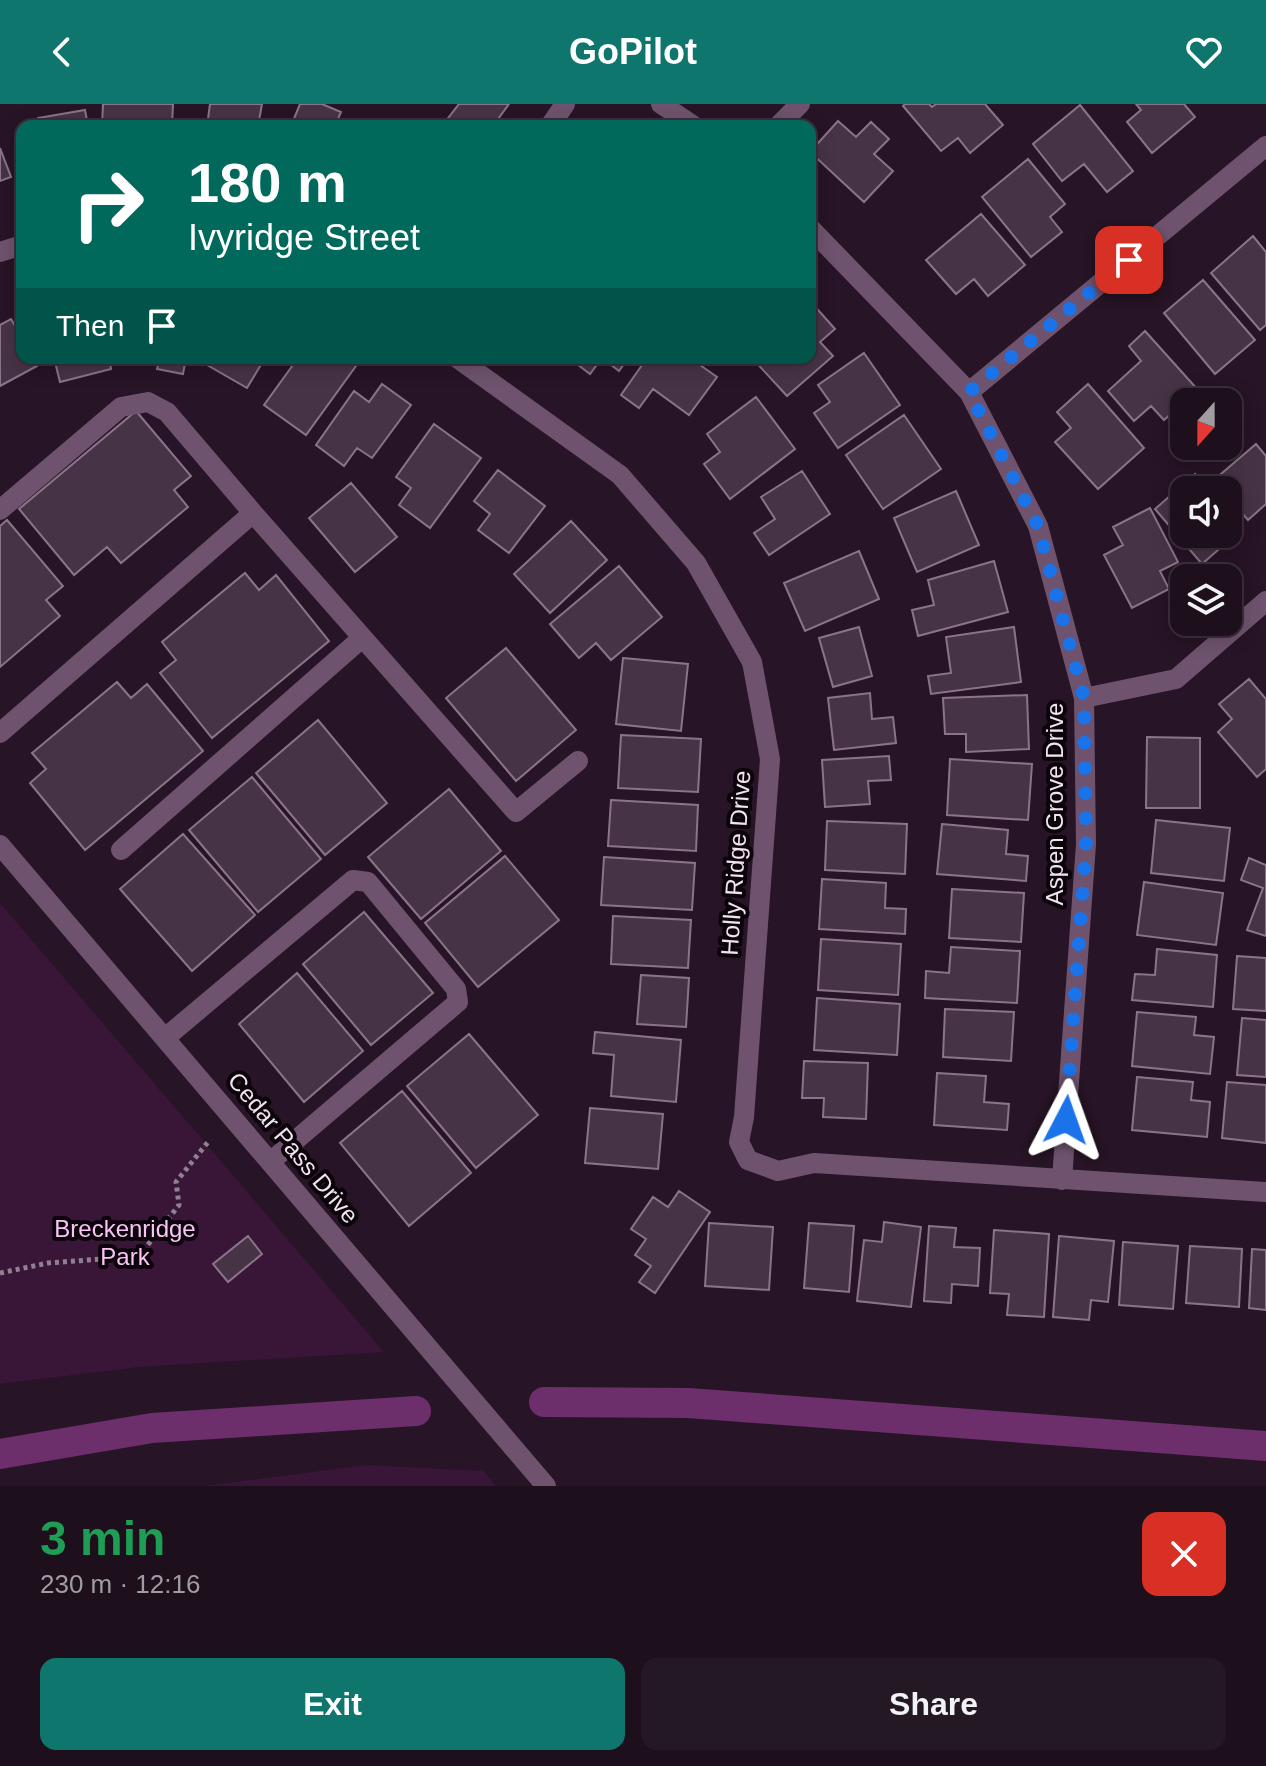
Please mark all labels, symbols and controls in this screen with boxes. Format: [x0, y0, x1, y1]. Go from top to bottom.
icon: back [40, 30, 84, 74]
icon: heart [1182, 30, 1226, 74]
text: GoPilot [569, 31, 697, 72]
text: 180 m [188, 151, 347, 214]
icon: right [56, 152, 160, 256]
text: Ivyridge Street [188, 217, 420, 258]
pin [1095, 226, 1163, 294]
icon: arrive [1107, 238, 1151, 282]
icon: arrive [140, 304, 184, 348]
text: Then [56, 309, 124, 342]
north arrow [1170, 388, 1242, 460]
map controls [1170, 388, 1242, 636]
button: sound [1170, 476, 1242, 548]
button: layers [1170, 564, 1242, 636]
street label: Aspen Grove Drive [1041, 703, 1068, 905]
street label: Holly Ridge Drive [716, 770, 755, 956]
street label: Cedar Pass Drive [223, 1067, 364, 1228]
position arrow [1024, 1078, 1108, 1162]
park label: Breckenridge Park [54, 1215, 196, 1270]
text: 3 min [40, 1512, 165, 1565]
button: close [1142, 1512, 1226, 1596]
text: 230 m · 12:16 [40, 1569, 200, 1599]
button: Exit [40, 1658, 625, 1750]
button: Share [641, 1658, 1226, 1750]

